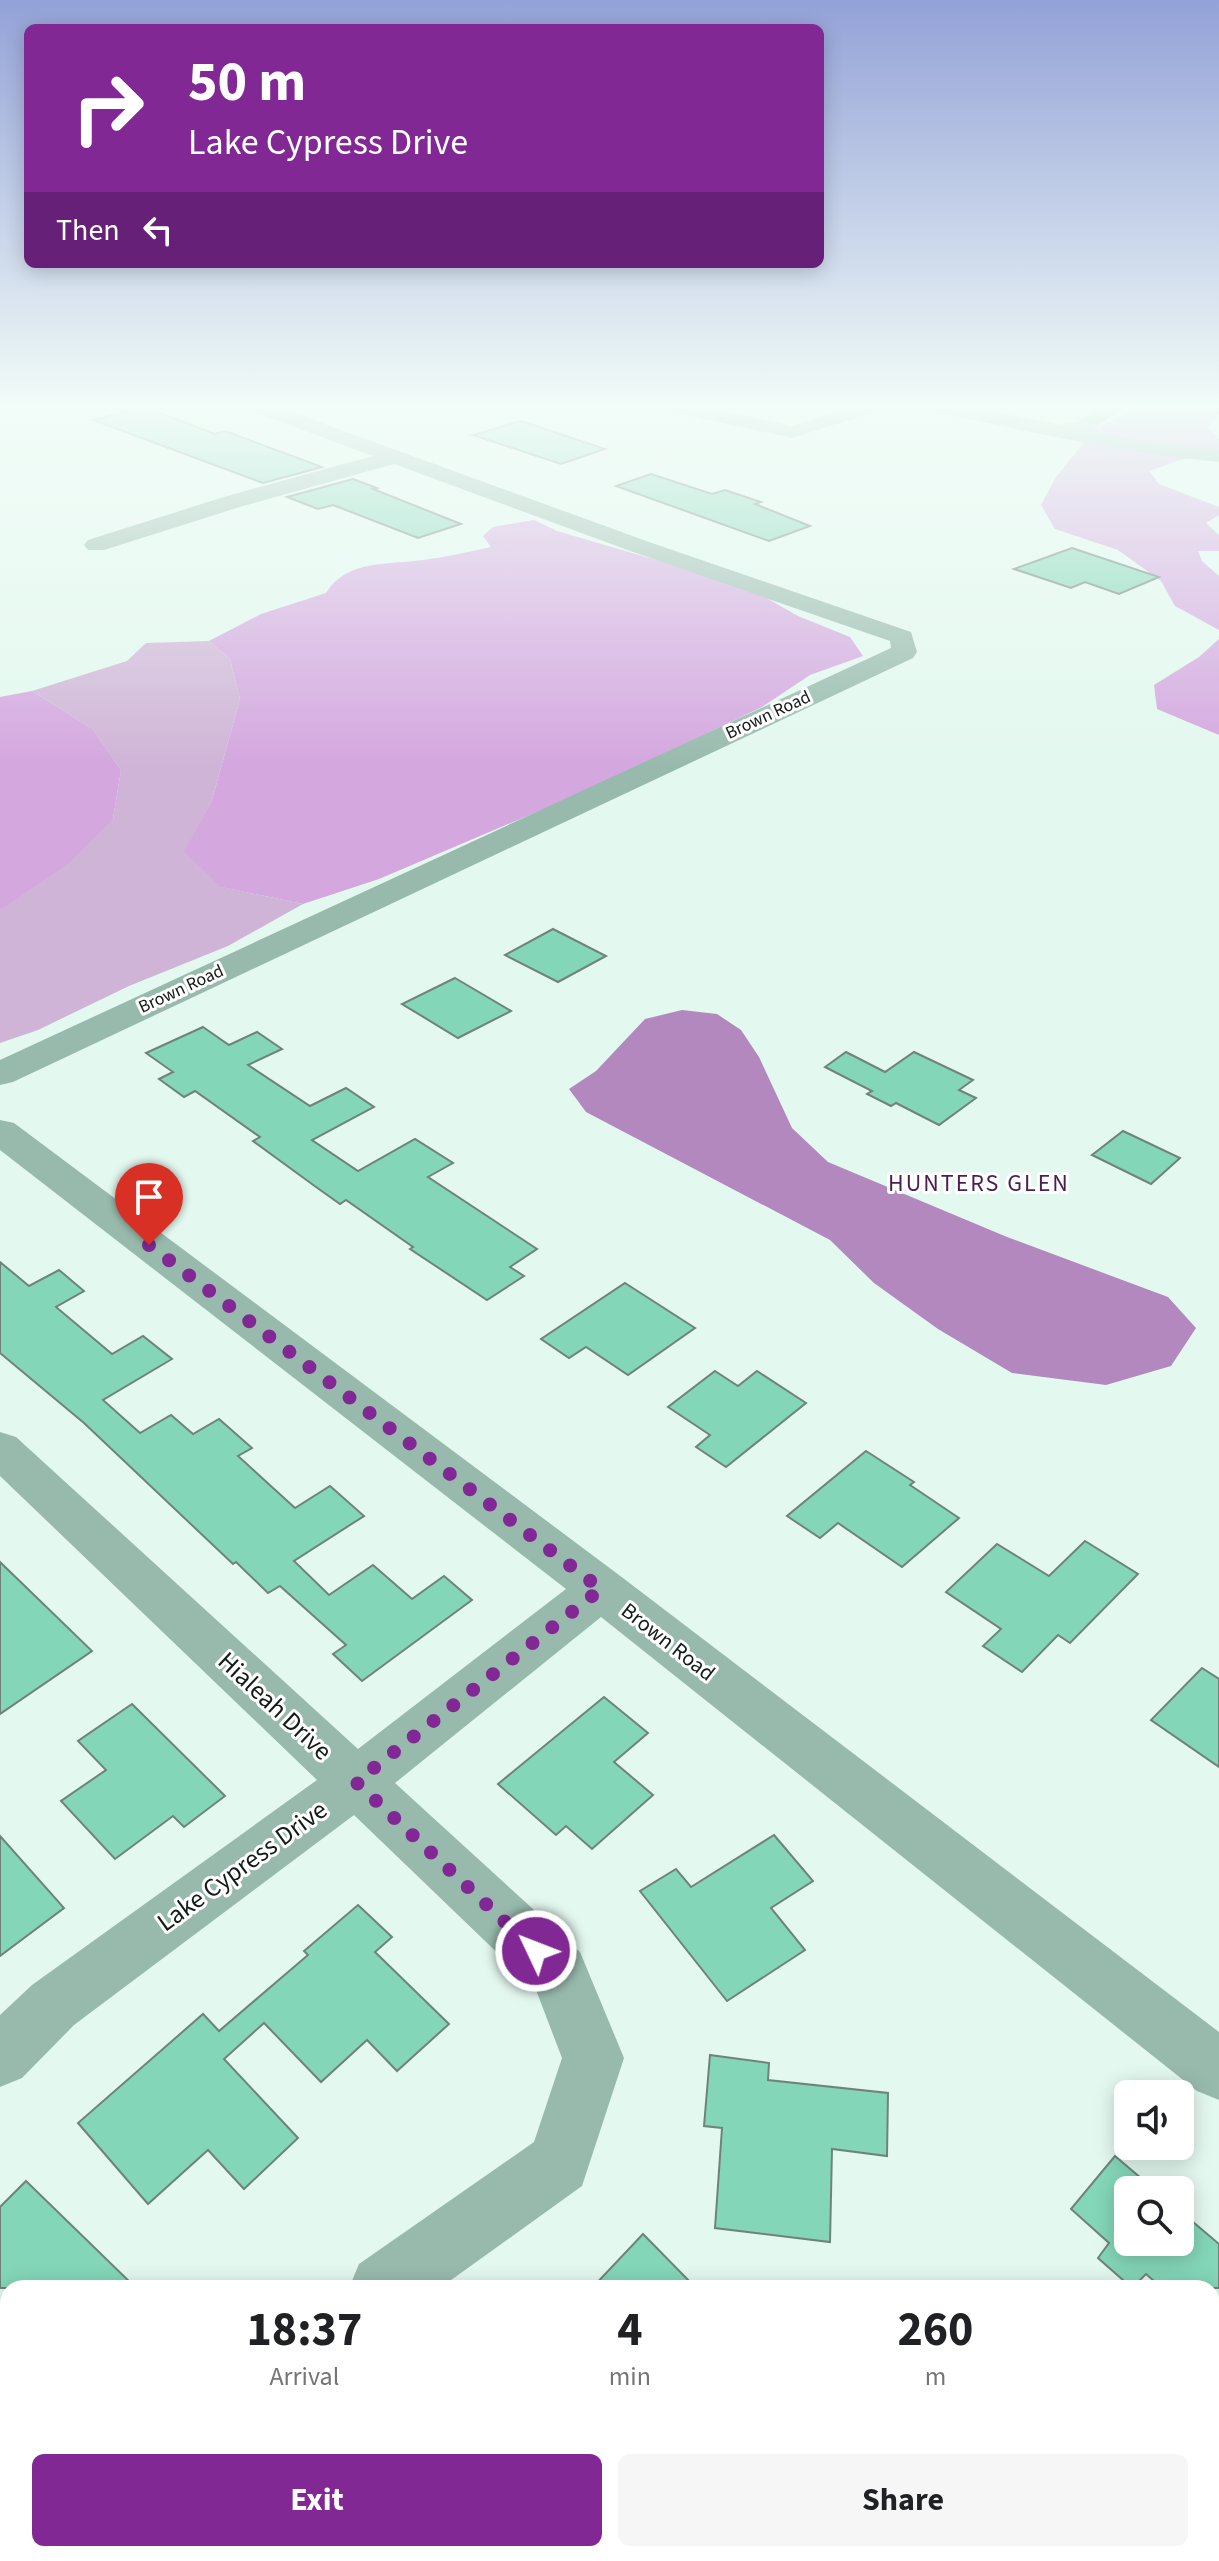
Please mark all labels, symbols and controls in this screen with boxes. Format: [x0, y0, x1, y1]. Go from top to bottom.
text: 50 m [188, 43, 306, 122]
icon: right [56, 56, 160, 160]
text: Lake Cypress Drive [188, 117, 468, 168]
icon: left [136, 208, 180, 252]
text: Then [56, 209, 120, 252]
street label: Brown Road [721, 684, 815, 746]
street label: Brown Road [134, 958, 228, 1020]
pin [115, 1163, 183, 1245]
district label: HUNTERS GLEN [888, 1166, 1070, 1201]
icon: arrive [127, 1175, 171, 1219]
street label: Brown Road [614, 1595, 722, 1689]
street label: Hialeah Drive [210, 1643, 340, 1769]
street label: Lake Cypress Drive [149, 1792, 335, 1940]
position arrow [494, 1909, 578, 1993]
map controls [1114, 2080, 1194, 2256]
button: sound [1114, 2080, 1194, 2160]
button: search [1114, 2176, 1194, 2256]
text: 18:37 [246, 2296, 362, 2364]
text: 4 [617, 2296, 643, 2364]
text: 260 [897, 2296, 973, 2364]
text: Arrival [269, 2358, 339, 2395]
text: min [609, 2358, 651, 2395]
text: m [925, 2358, 946, 2395]
button: Exit [32, 2454, 602, 2546]
button: Share [618, 2454, 1188, 2546]

